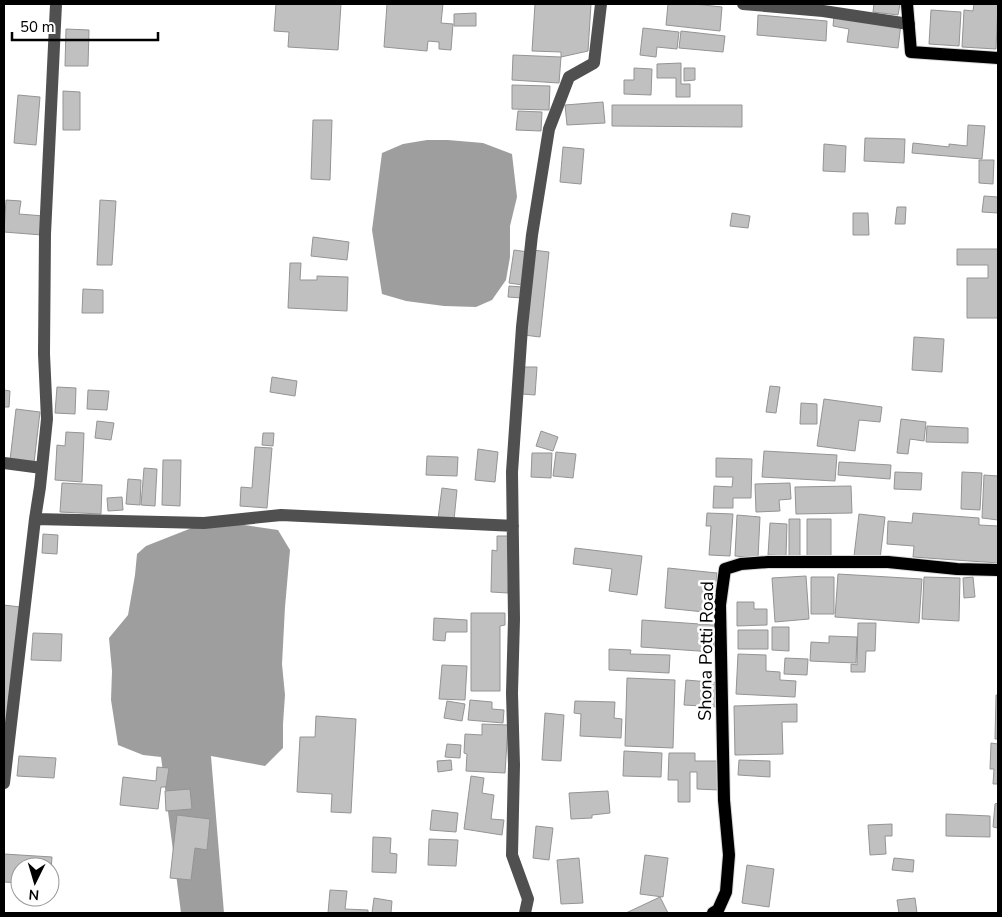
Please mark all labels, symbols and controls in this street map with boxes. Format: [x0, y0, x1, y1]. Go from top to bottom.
scale bar [12, 10, 159, 42]
text: 50 m [20, 17, 55, 37]
street label: Shona Potti Road [693, 581, 719, 721]
north arrow [10, 857, 60, 907]
text: N [28, 885, 40, 904]

